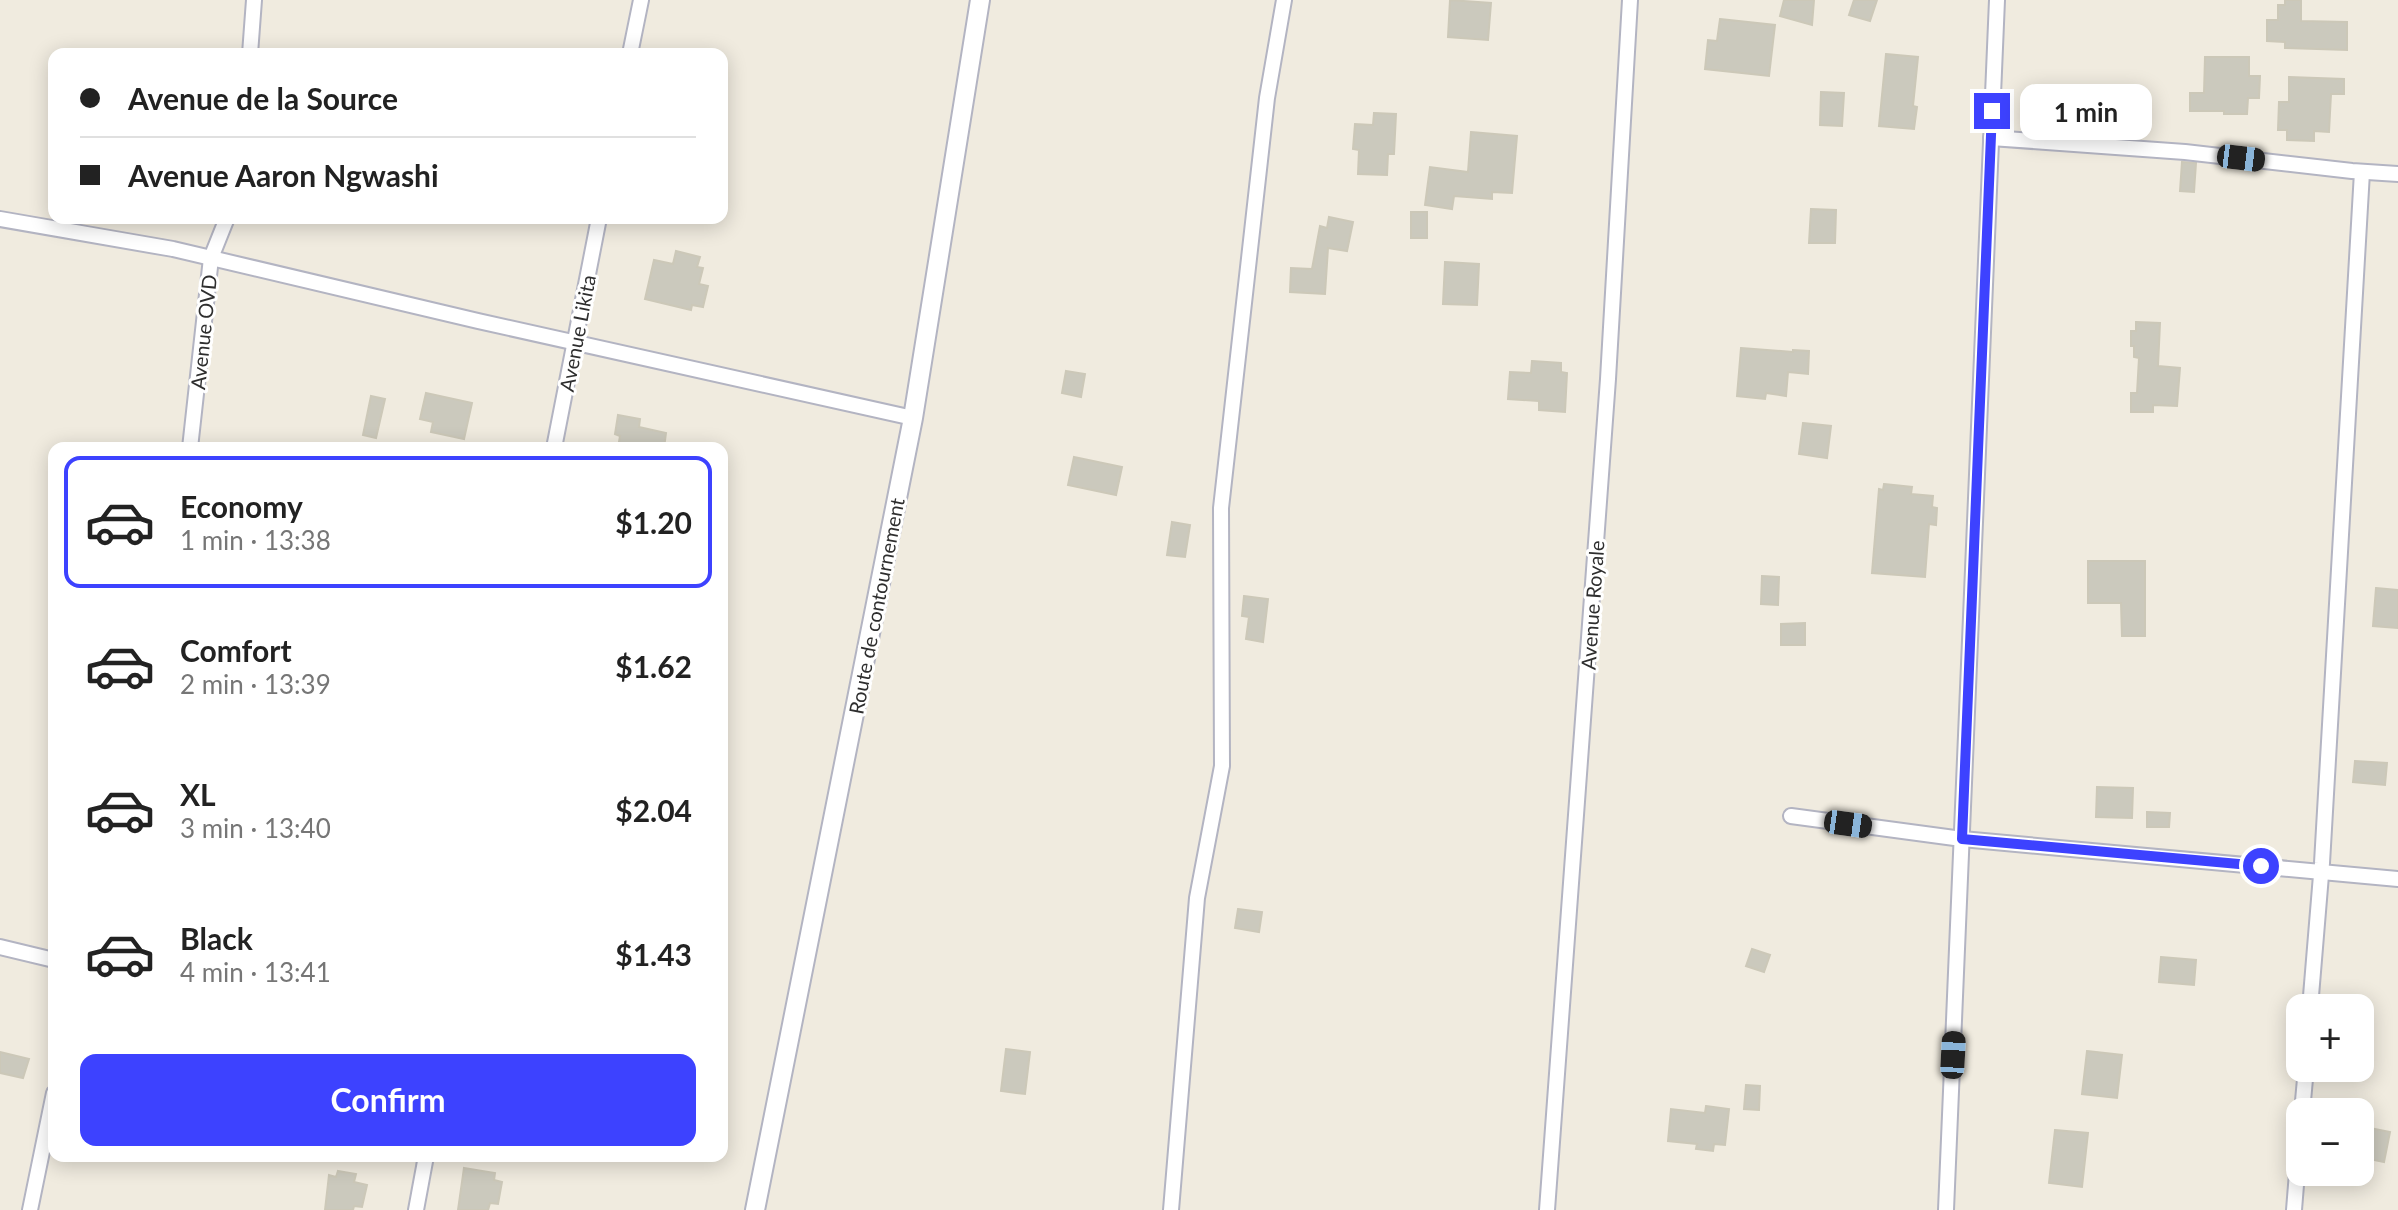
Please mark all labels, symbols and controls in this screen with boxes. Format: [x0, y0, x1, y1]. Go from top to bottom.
text: Avenue de la Source [128, 80, 398, 116]
callout: 1 min [2020, 83, 2152, 139]
route end [1974, 93, 2010, 129]
text: 1 min [2054, 96, 2118, 128]
car [2216, 143, 2266, 173]
text: Avenue Aaron Ngwashi [128, 157, 439, 193]
street label: Avenue OVD [185, 273, 221, 391]
street label: Avenue Likita [554, 273, 600, 393]
icon: car [84, 486, 156, 558]
text: Economy [180, 488, 303, 524]
street label: Route de contournement [843, 496, 909, 716]
text: $1.20 [615, 504, 692, 540]
text: 1 min · 13:38 [180, 524, 331, 556]
street label: Avenue Royale [1576, 540, 1608, 670]
icon: car [84, 630, 156, 702]
text: Comfort [180, 632, 292, 668]
text: $1.62 [615, 648, 692, 684]
text: 2 min · 13:39 [180, 668, 331, 700]
icon: car [84, 774, 156, 846]
text: XL [180, 776, 216, 812]
text: $2.04 [615, 792, 692, 828]
car [1823, 809, 1873, 839]
text: 3 min · 13:40 [180, 812, 331, 844]
route start [2243, 848, 2279, 884]
icon: car [84, 918, 156, 990]
text: Black [180, 920, 253, 956]
text: $1.43 [615, 936, 692, 972]
text: 4 min · 13:41 [180, 956, 331, 988]
map controls [2286, 994, 2374, 1186]
button: + [2286, 994, 2374, 1082]
car [1940, 1030, 1966, 1080]
button: Confirm [80, 1054, 696, 1146]
button: − [2286, 1098, 2374, 1186]

